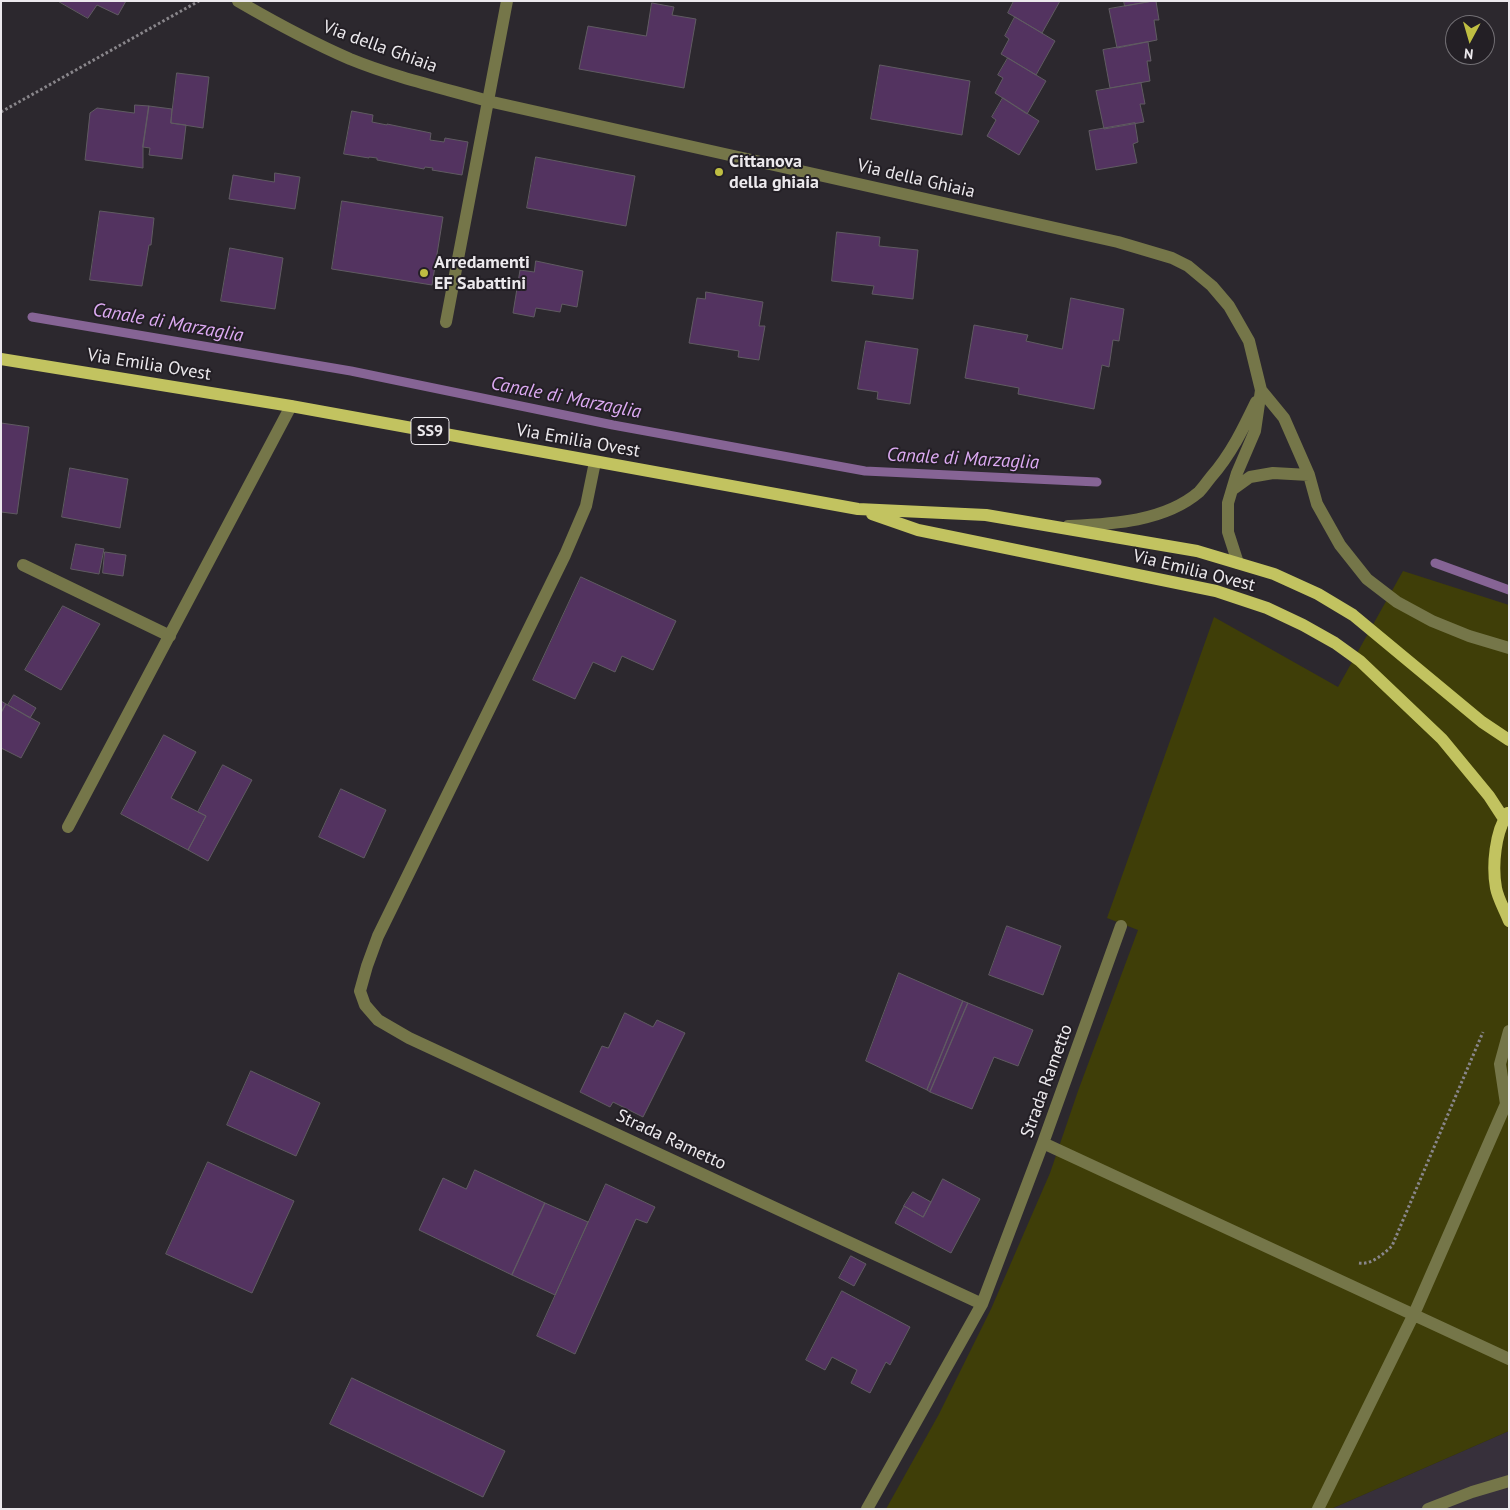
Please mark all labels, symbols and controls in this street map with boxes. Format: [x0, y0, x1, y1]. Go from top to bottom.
north arrow [1445, 15, 1495, 65]
street label: Via della Ghiaia [320, 16, 440, 78]
text: N [1463, 44, 1474, 63]
place label: Cittanova della ghiaia [729, 151, 819, 193]
street label: Via della Ghiaia [855, 155, 977, 203]
marker: Cittanova della ghiaia [713, 166, 725, 178]
place label: Arredamenti EF Sabattini [434, 252, 530, 294]
marker: Arredamenti EF Sabattini [418, 267, 430, 279]
water label: Canale di Marzaglia [91, 299, 245, 347]
street label: Via Emilia Ovest [86, 345, 212, 385]
water label: Canale di Marzaglia [489, 372, 643, 424]
road number: SS9 [411, 418, 449, 444]
street label: Via Emilia Ovest [515, 420, 641, 462]
water label: Canale di Marzaglia [886, 444, 1040, 474]
street label: Via Emilia Ovest [1131, 545, 1257, 597]
street label: Strada Rametto [1017, 1021, 1077, 1141]
street label: Strada Rametto [613, 1105, 729, 1175]

